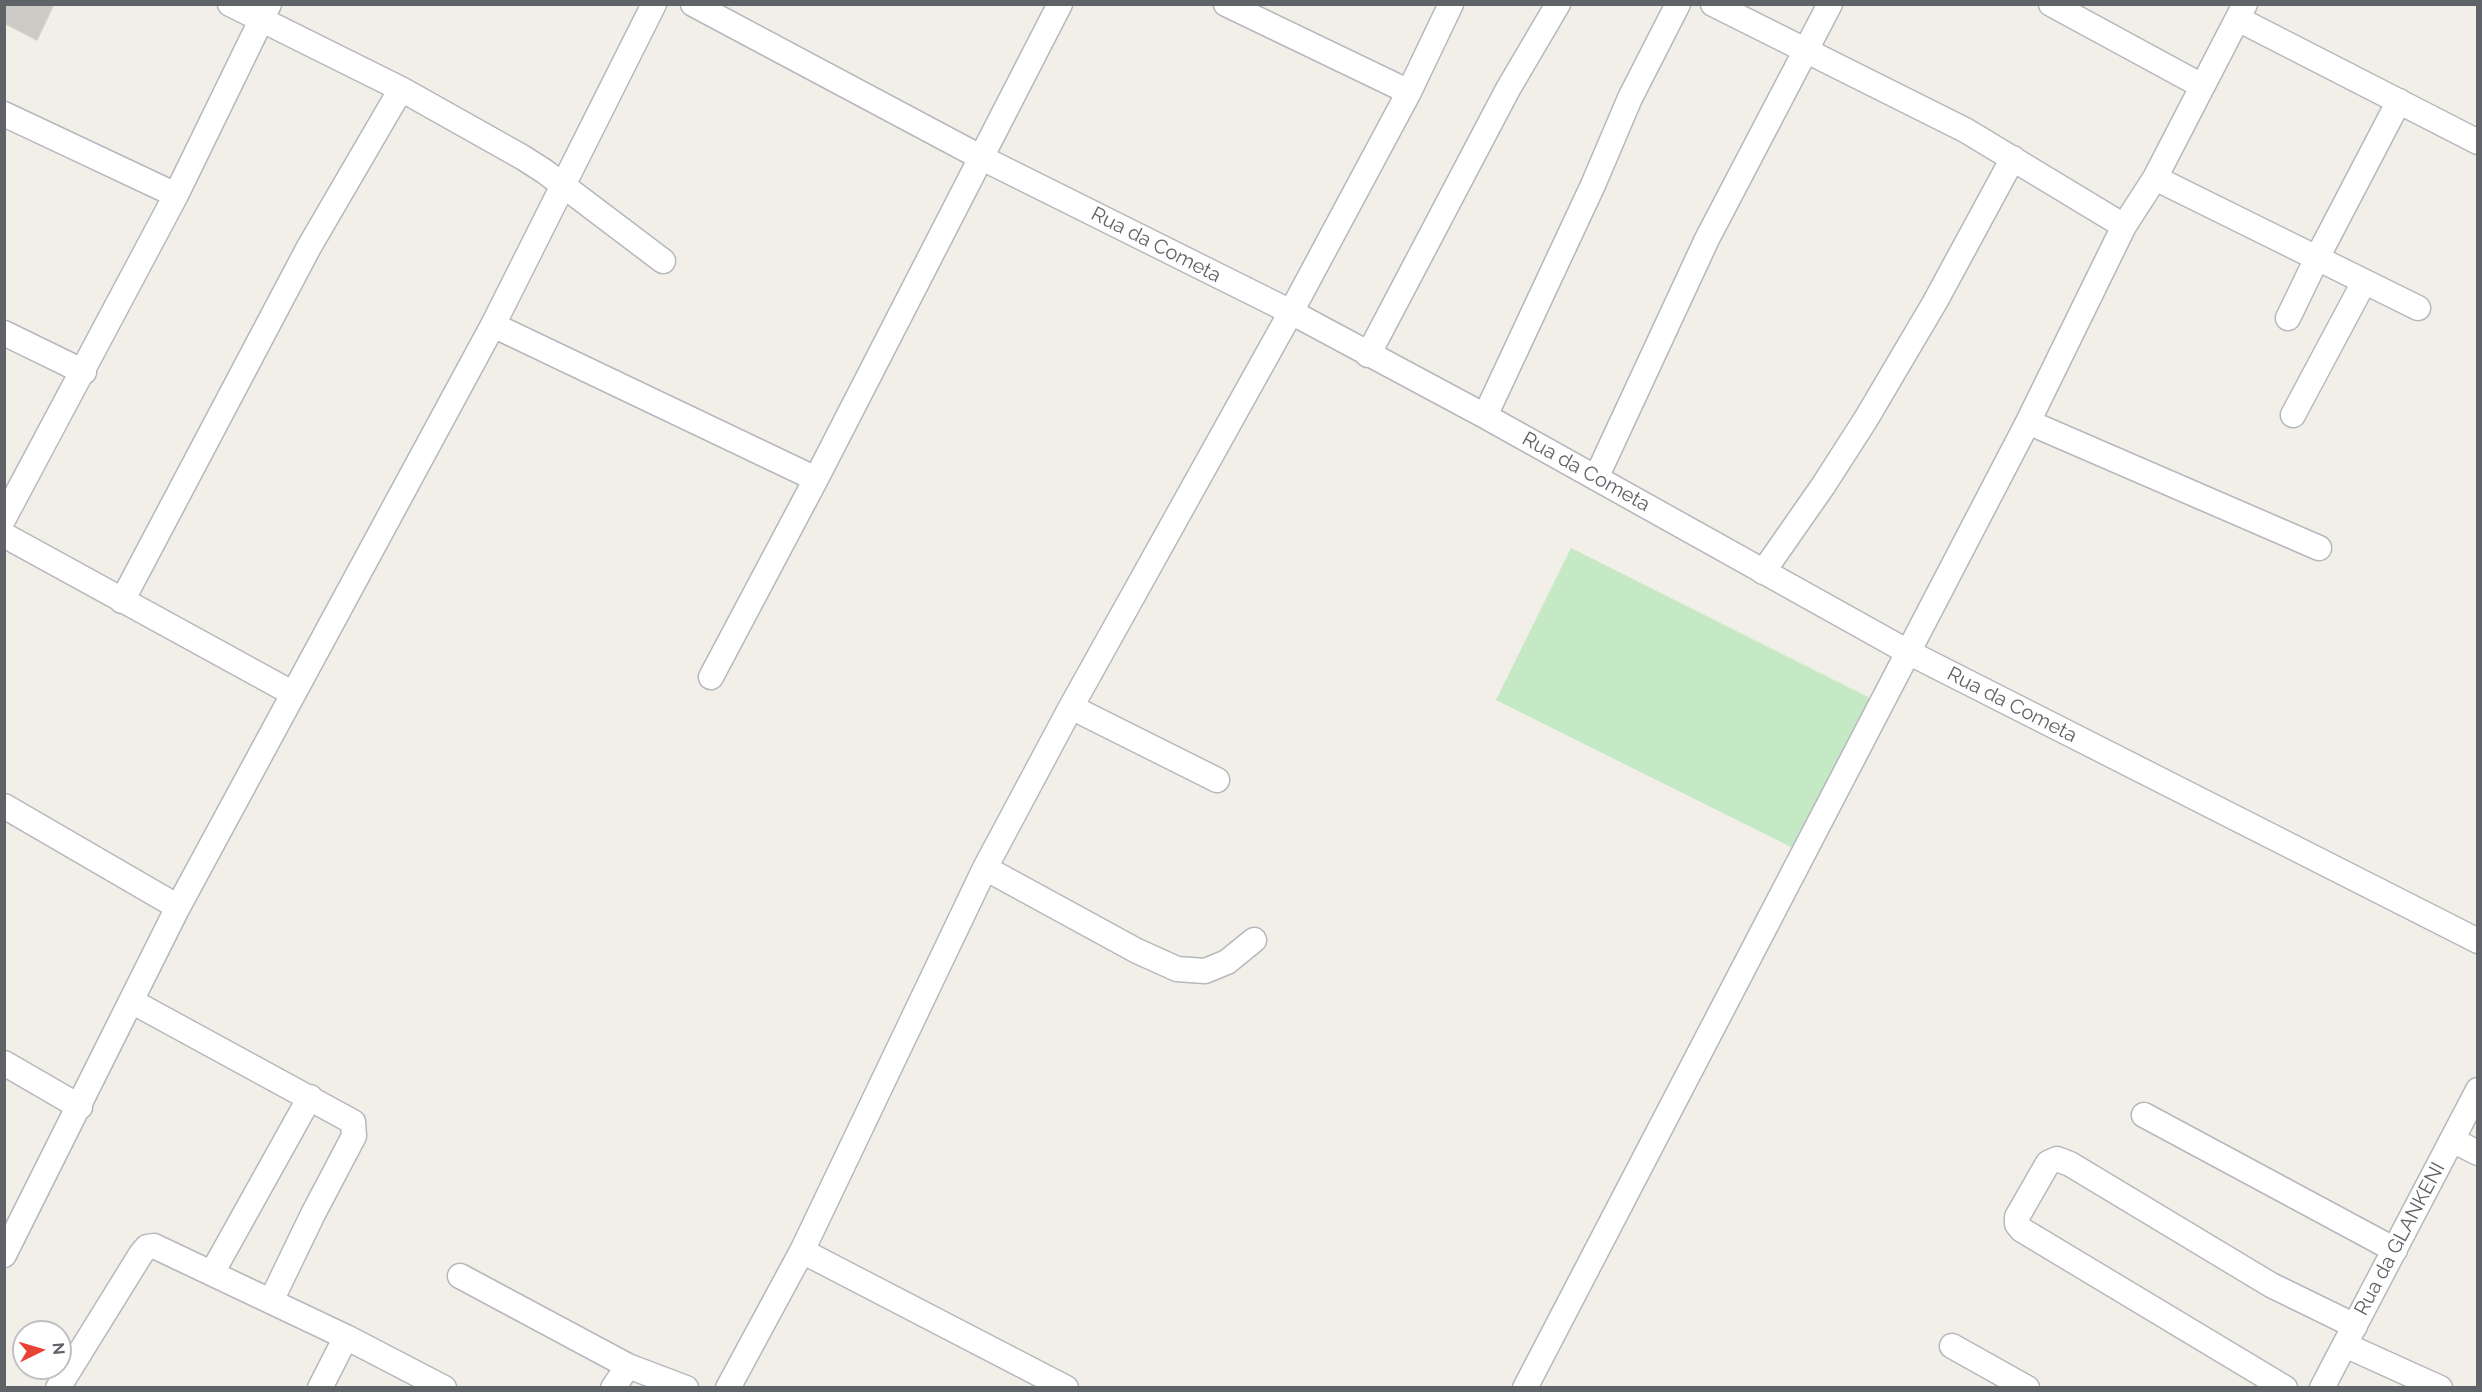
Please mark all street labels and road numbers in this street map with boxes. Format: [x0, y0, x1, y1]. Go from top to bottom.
street label: Rua da Cometa [1087, 202, 1225, 288]
street label: Rua da Cometa [1518, 427, 1654, 517]
street label: Rua da Cometa [1943, 662, 2081, 748]
street label: Rua da GLANKENI [2350, 1158, 2450, 1320]

